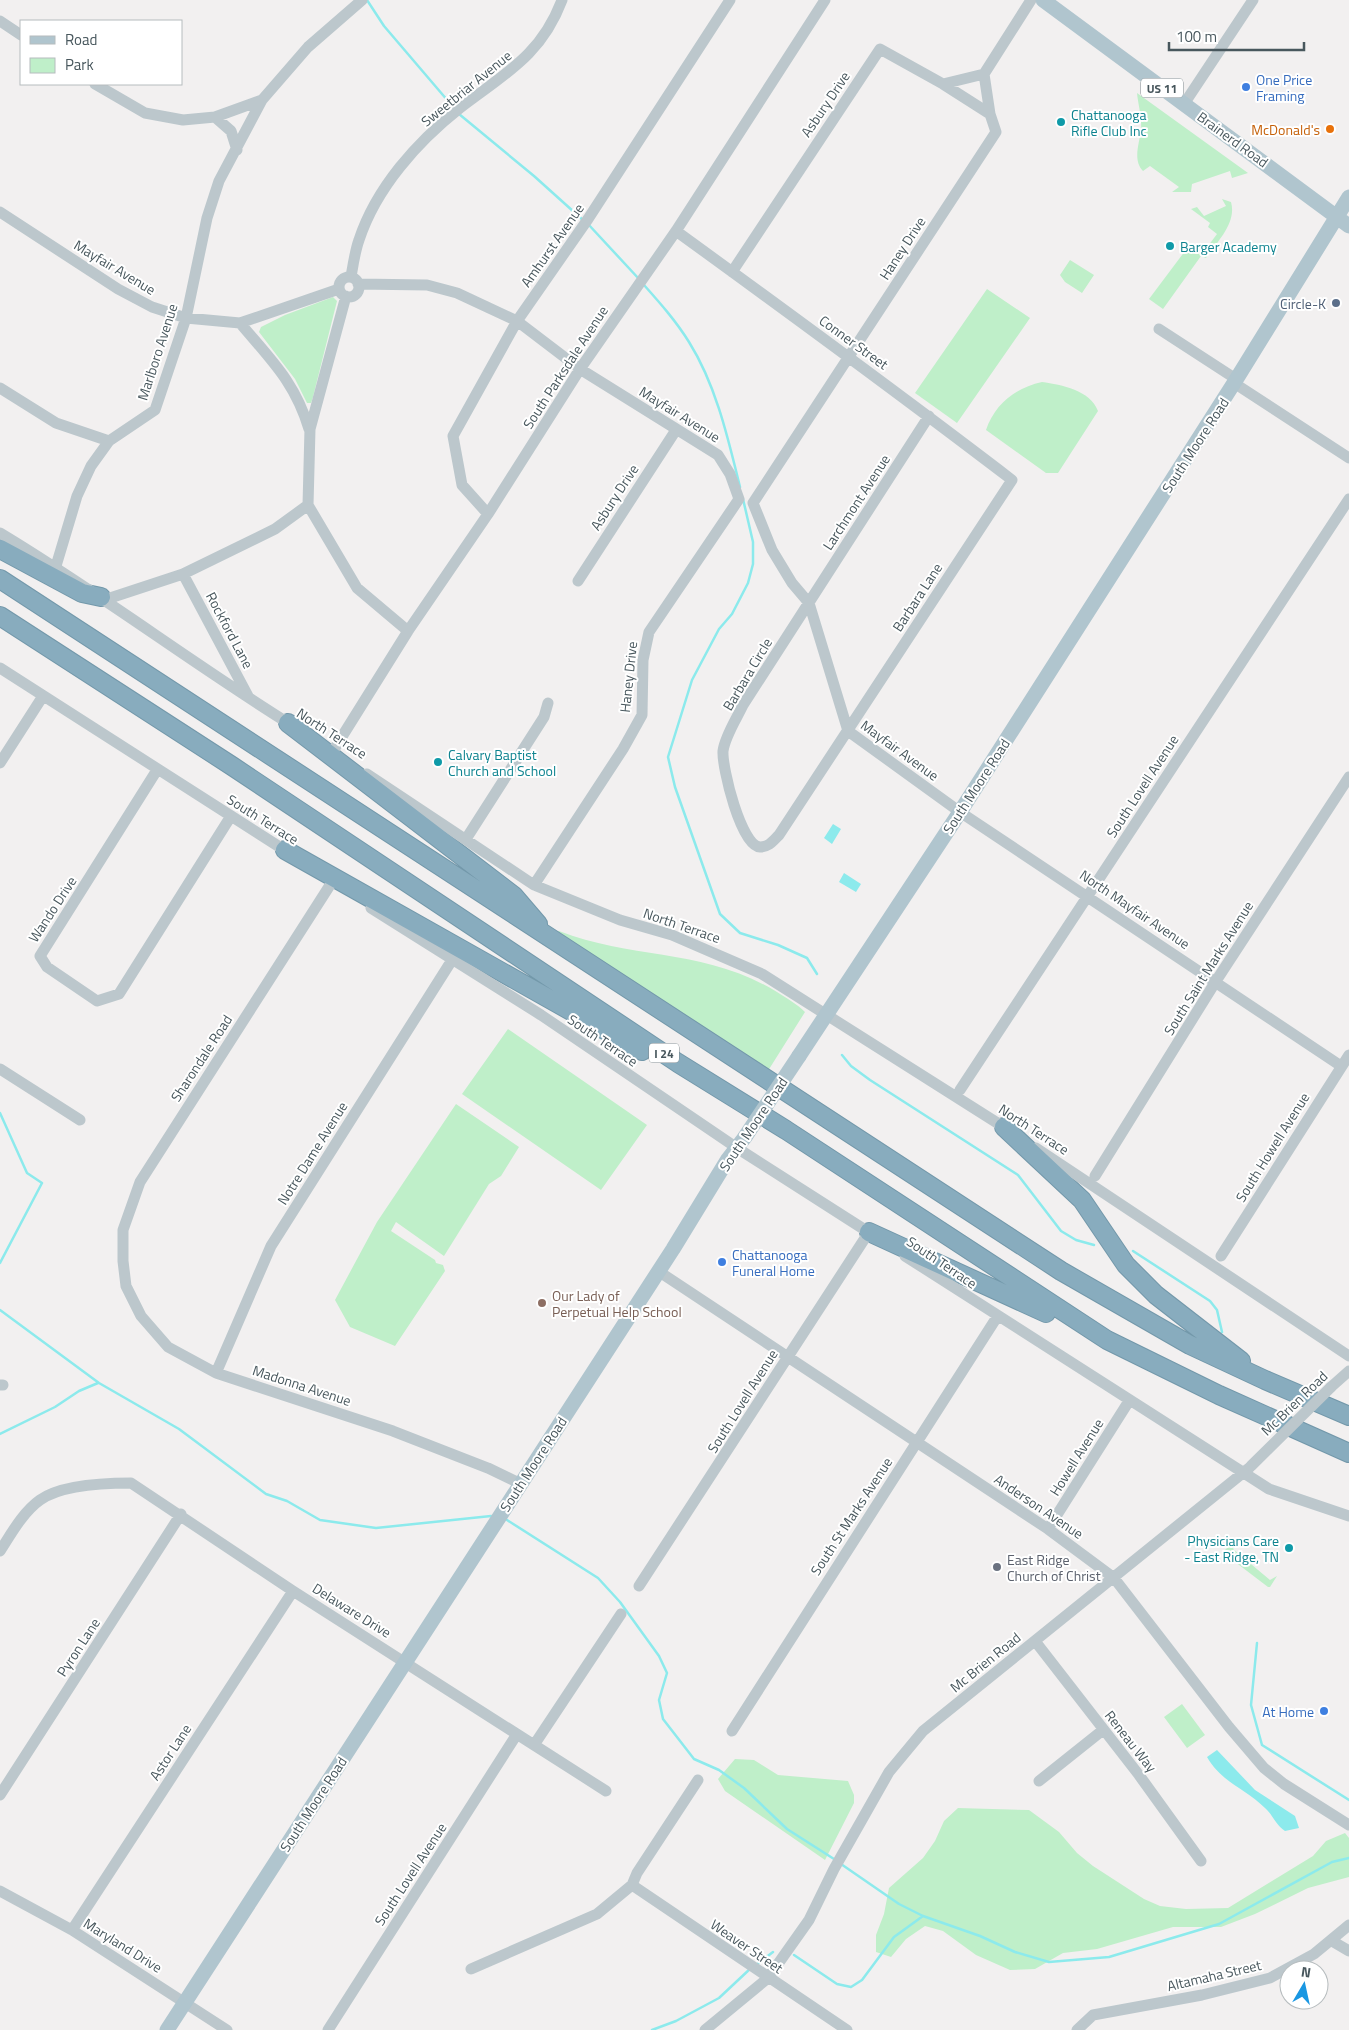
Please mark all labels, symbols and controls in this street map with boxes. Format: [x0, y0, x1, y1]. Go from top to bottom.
legend [20, 20, 182, 85]
scale bar [1169, 20, 1304, 52]
text: 100 m [1176, 25, 1217, 48]
text: Road [65, 28, 97, 51]
street label: Sweetbriar Avenue [416, 45, 516, 131]
text: Park [65, 53, 94, 76]
street label: Asbury Drive [795, 67, 855, 141]
place label: One Price Framing [1256, 69, 1312, 106]
road number: US 11 [1141, 78, 1183, 98]
marker: One Price Framing [1240, 81, 1252, 93]
place label: Chattanooga Rifle Club Inc [1071, 104, 1147, 141]
street label: Brainerd Road [1193, 106, 1273, 172]
marker: Chattanooga Rifle Club Inc [1055, 116, 1067, 128]
place label: McDonald's [1251, 119, 1320, 140]
marker: McDonald's [1324, 123, 1336, 135]
street label: Amhurst Avenue [515, 199, 589, 291]
street label: Haney Drive [874, 212, 930, 284]
street label: Mayfair Avenue [70, 234, 160, 300]
place label: Barger Academy [1180, 236, 1277, 257]
marker: Barger Academy [1164, 240, 1176, 252]
place label: Circle-K [1280, 293, 1326, 314]
marker: Circle-K [1330, 297, 1342, 309]
street label: Marlboro Avenue [131, 301, 183, 403]
street label: South Parksdale Avenue [517, 301, 613, 433]
street label: Conner Street [815, 310, 893, 374]
street label: Mayfair Avenue [635, 381, 725, 447]
street label: South Moore Road [1156, 393, 1234, 497]
street label: Larchmont Avenue [817, 450, 895, 554]
street label: Asbury Drive [585, 460, 643, 534]
street label: Barbara Lane [887, 559, 947, 635]
street label: Rockford Lane [201, 588, 259, 672]
street label: Barbara Circle [717, 634, 777, 714]
street label: Haney Drive [614, 640, 642, 714]
street label: North Terrace [293, 702, 371, 764]
street label: Mayfair Avenue [857, 714, 943, 786]
street label: South Lovell Avenue [1101, 730, 1183, 842]
street label: South Moore Road [937, 734, 1015, 838]
place label: Calvary Baptist Church and School [448, 744, 556, 781]
marker: Calvary Baptist Church and School [432, 756, 444, 768]
street label: South Terrace [223, 789, 303, 849]
street label: North Mayfair Avenue [1076, 864, 1194, 954]
street label: Wando Drive [23, 872, 81, 946]
street label: South Saint Marks Avenue [1158, 897, 1258, 1039]
street label: North Terrace [641, 902, 723, 948]
street label: South Terrace [564, 1009, 642, 1071]
street label: Sharondale Road [165, 1010, 237, 1106]
road number: I 24 [649, 1044, 679, 1062]
street label: South Moore Road [714, 1073, 792, 1175]
street label: South Howell Avenue [1230, 1088, 1314, 1206]
street label: Notre Dame Avenue [272, 1097, 352, 1209]
street label: North Terrace [995, 1098, 1073, 1160]
street label: South Terrace [903, 1231, 981, 1293]
place label: Chattanooga Funeral Home [732, 1244, 815, 1281]
marker: Chattanooga Funeral Home [716, 1256, 728, 1268]
place label: Our Lady of Perpetual Help School [552, 1285, 682, 1322]
marker: Our Lady of Perpetual Help School [536, 1297, 548, 1309]
street label: South Lovell Avenue [702, 1345, 782, 1457]
street label: Madonna Avenue [250, 1359, 354, 1411]
street label: Mc Brien Road [1256, 1366, 1332, 1440]
street label: South Moore Road [494, 1412, 572, 1516]
street label: Howell Avenue [1044, 1414, 1108, 1500]
street label: South St Marks Avenue [805, 1453, 897, 1579]
street label: Anderson Avenue [990, 1468, 1088, 1544]
place label: Physicians Care - East Ridge, TN [1184, 1530, 1279, 1567]
marker: Physicians Care - East Ridge, TN [1283, 1542, 1295, 1554]
place label: East Ridge Church of Christ [1007, 1549, 1101, 1586]
marker: East Ridge Church of Christ [991, 1561, 1003, 1573]
street label: Delaware Drive [309, 1577, 395, 1643]
street label: Pyron Lane [51, 1614, 105, 1680]
street label: Mc Brien Road [945, 1627, 1025, 1697]
place label: At Home [1262, 1701, 1314, 1722]
marker: At Home [1318, 1705, 1330, 1717]
street label: Reneau Way [1100, 1706, 1162, 1777]
street label: Astor Lane [144, 1720, 196, 1784]
street label: South Moore Road [274, 1752, 352, 1856]
street label: South Lovell Avenue [369, 1818, 451, 1930]
street label: Maryland Drive [80, 1912, 166, 1978]
street label: Weaver Street [706, 1914, 788, 1978]
street label: Altamaha Street [1165, 1954, 1263, 1996]
north arrow [1279, 1960, 1329, 2010]
text: N [1300, 1961, 1313, 1983]

